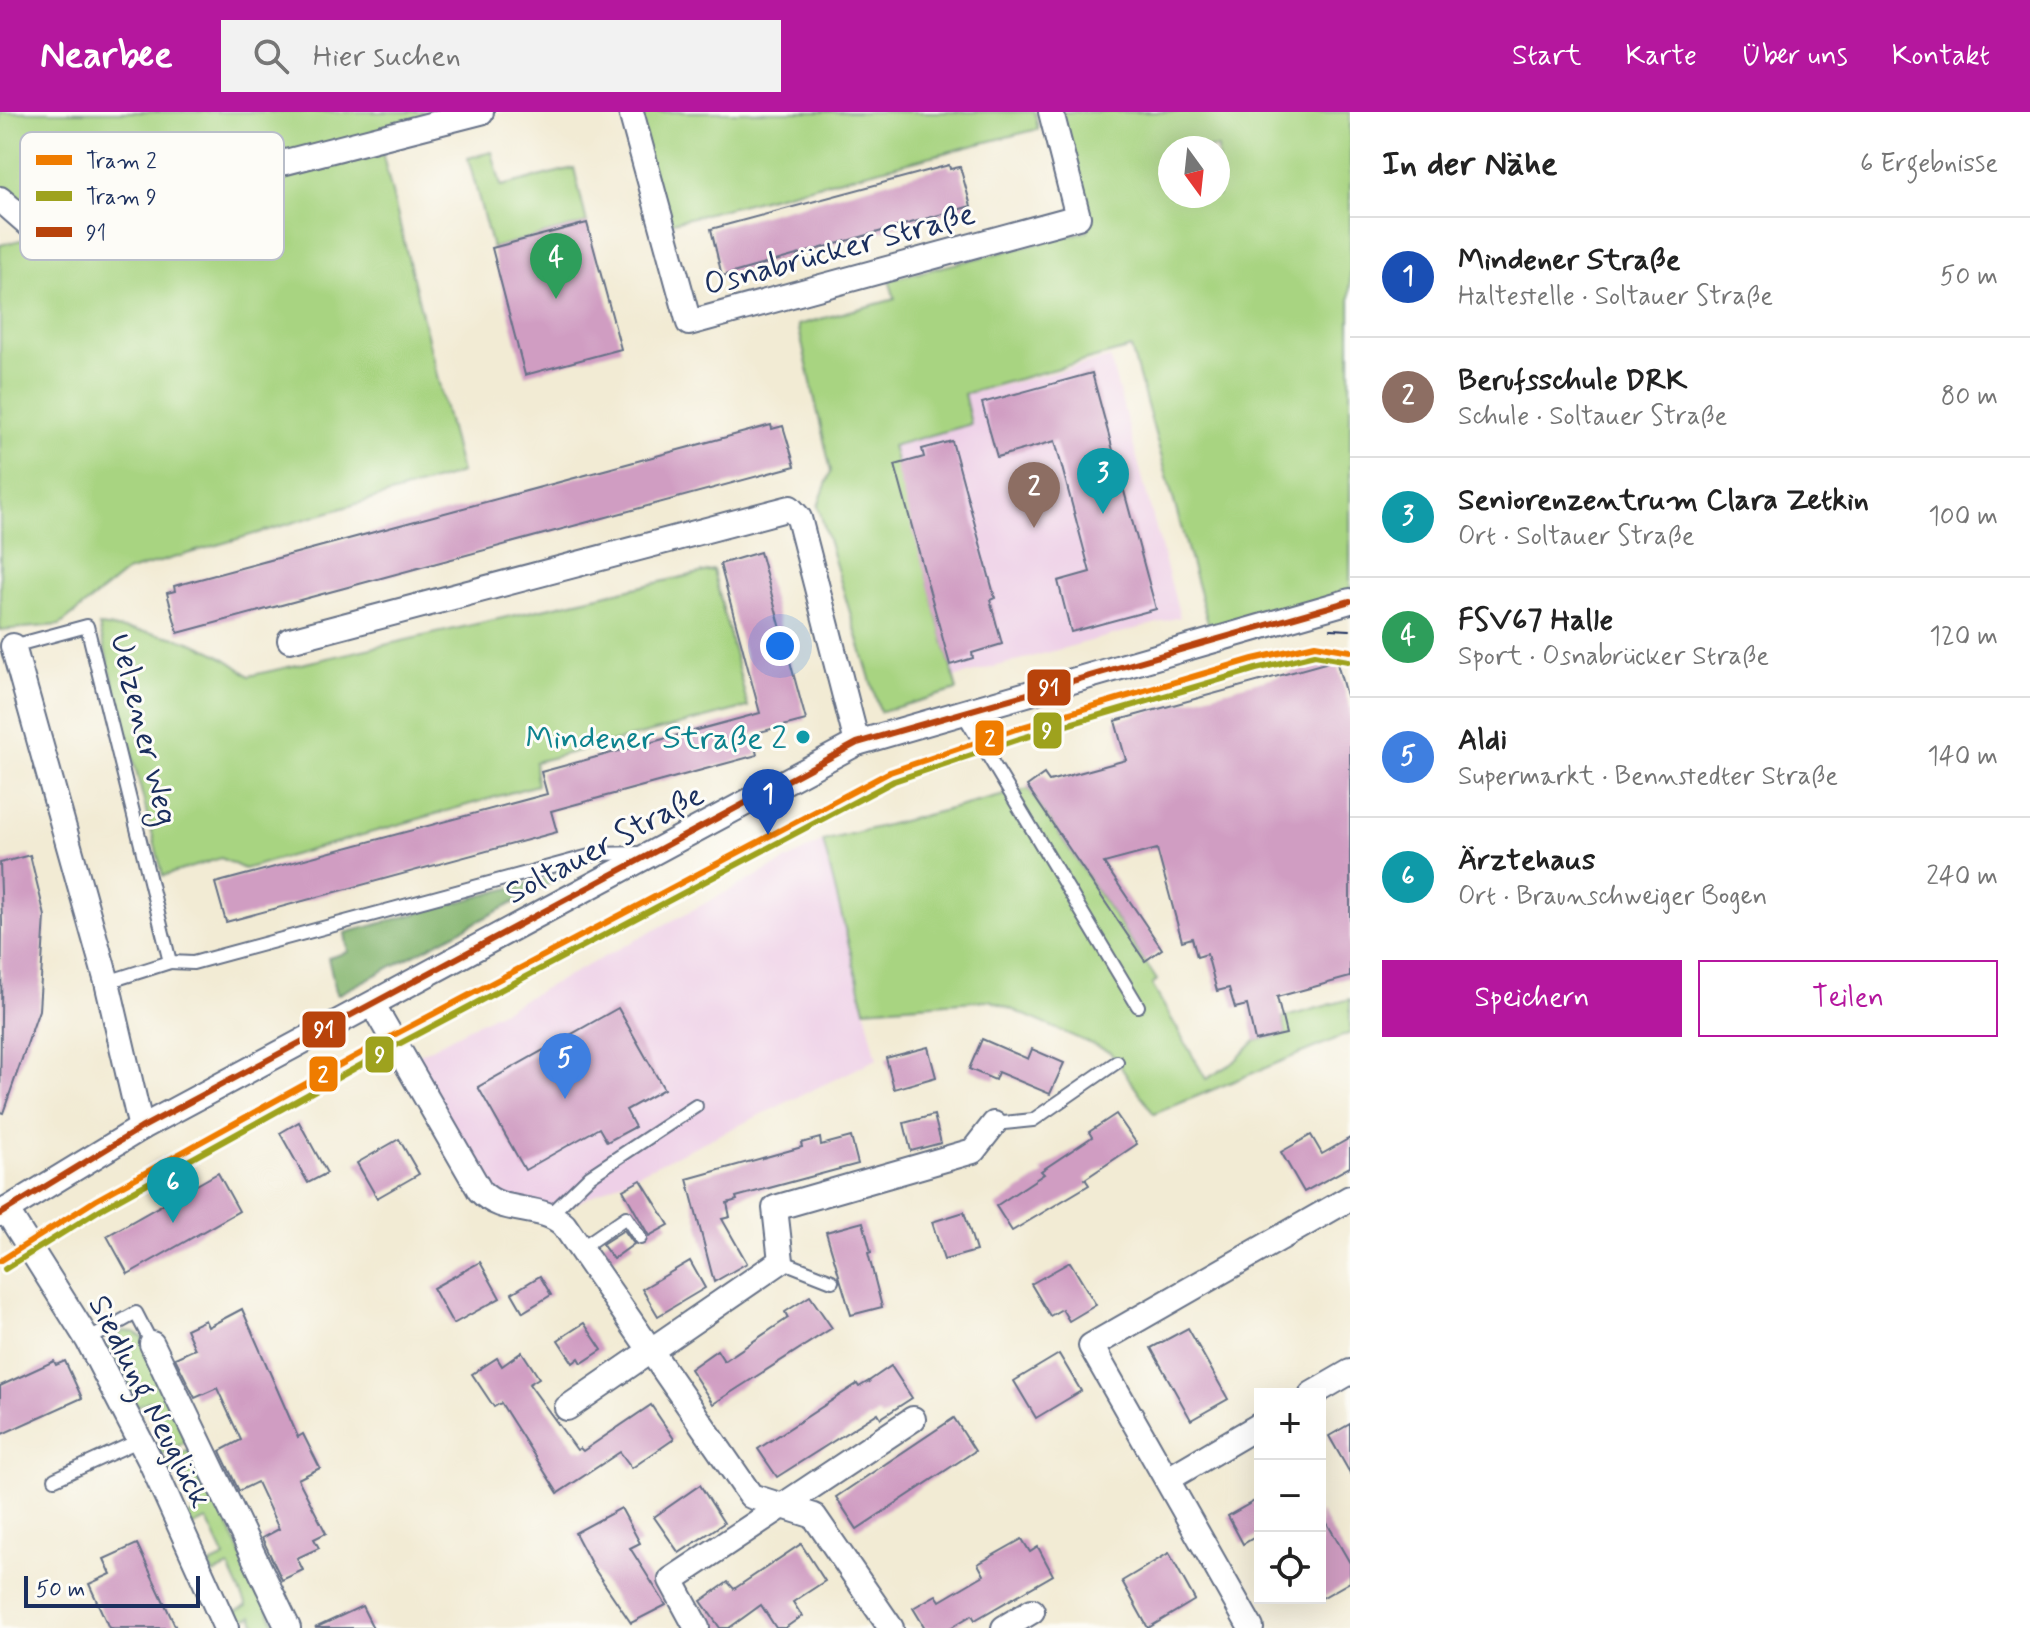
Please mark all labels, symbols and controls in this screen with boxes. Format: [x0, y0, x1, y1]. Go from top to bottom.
search box [221, 20, 781, 92]
text: Nearbee [40, 32, 173, 81]
icon: search [249, 34, 293, 78]
text: Hier suchen [313, 37, 461, 76]
text: Start [1512, 38, 1581, 75]
text: Karte [1625, 38, 1697, 75]
text: Über uns [1741, 38, 1848, 75]
text: Kontakt [1892, 38, 1990, 75]
legend [20, 132, 284, 260]
north arrow [1158, 136, 1230, 208]
text: In der Nähe [1382, 142, 1557, 187]
text: 6 Ergebnisse [1860, 147, 1998, 181]
text: Tram 2 [86, 148, 157, 176]
text: Tram 9 [86, 184, 157, 212]
street label: Osnabrücker Straße [699, 194, 980, 306]
text: 91 [86, 220, 106, 248]
pin: 4 [530, 233, 582, 299]
text: Mindener Straße [1458, 241, 1680, 280]
text: 1 [1402, 260, 1414, 294]
text: 50 m [1940, 260, 1998, 294]
text: Haltestelle · Soltauer Straße [1458, 280, 1773, 314]
text: Berufsschule DRK [1458, 361, 1687, 400]
text: 2 [1402, 380, 1414, 414]
text: 80 m [1941, 380, 1998, 414]
text: Schule · Soltauer Straße [1458, 400, 1727, 434]
pin: 3 [1077, 448, 1129, 514]
pin: 2 [1008, 462, 1060, 528]
text: Seniorenzentrum Clara Zetkin [1458, 481, 1869, 520]
text: 3 [1402, 500, 1414, 534]
text: 100 m [1928, 500, 1998, 534]
text: Ort · Soltauer Straße [1458, 520, 1694, 554]
text: FSV67 Halle [1458, 601, 1613, 640]
text: 4 [1400, 620, 1416, 654]
text: 120 m [1929, 620, 1998, 654]
your location [760, 626, 800, 666]
street label: Uelzener Weg [97, 629, 187, 830]
text: Sport · Osnabrücker Straße [1458, 640, 1769, 674]
line badge: 91 [1026, 668, 1072, 707]
text: 91 [1039, 675, 1059, 703]
line badge: 9 [1032, 711, 1063, 750]
place label: Mindener Straße 2 [525, 718, 787, 760]
text: 9 [1042, 718, 1053, 746]
line badge: 2 [974, 719, 1005, 757]
text: Aldi [1458, 721, 1507, 760]
text: 2 [985, 726, 996, 754]
marker: Mindener Straße 2 [794, 728, 812, 746]
text: 5 [1400, 740, 1416, 774]
text: 140 m [1927, 740, 1998, 774]
text: Supermarkt · Bennstedter Straße [1458, 760, 1838, 794]
pin: 1 [742, 769, 794, 835]
street label: Soltauer Straße [498, 775, 712, 915]
text: Ärztehaus [1458, 841, 1595, 880]
text: 6 [1401, 860, 1415, 894]
text: 240 m [1926, 860, 1998, 894]
text: Ort · Braunschweiger Bogen [1458, 880, 1767, 914]
button: Speichern [1382, 960, 1682, 1037]
button: Teilen [1698, 960, 1998, 1037]
line badge: 91 [301, 1010, 347, 1049]
text: 91 [314, 1017, 334, 1045]
pin: 5 [539, 1033, 591, 1099]
line badge: 9 [364, 1035, 395, 1074]
text: 9 [375, 1042, 386, 1070]
line badge: 2 [308, 1055, 339, 1093]
text: 2 [318, 1062, 329, 1090]
pin: 6 [147, 1157, 199, 1223]
street label: Siedlung Neuglück [75, 1288, 221, 1517]
map controls [1254, 1388, 1326, 1604]
button: + [1254, 1388, 1326, 1460]
button: − [1254, 1460, 1326, 1532]
button: locate [1254, 1532, 1326, 1604]
scale bar [24, 1572, 200, 1608]
text: 50 m [36, 1576, 85, 1604]

